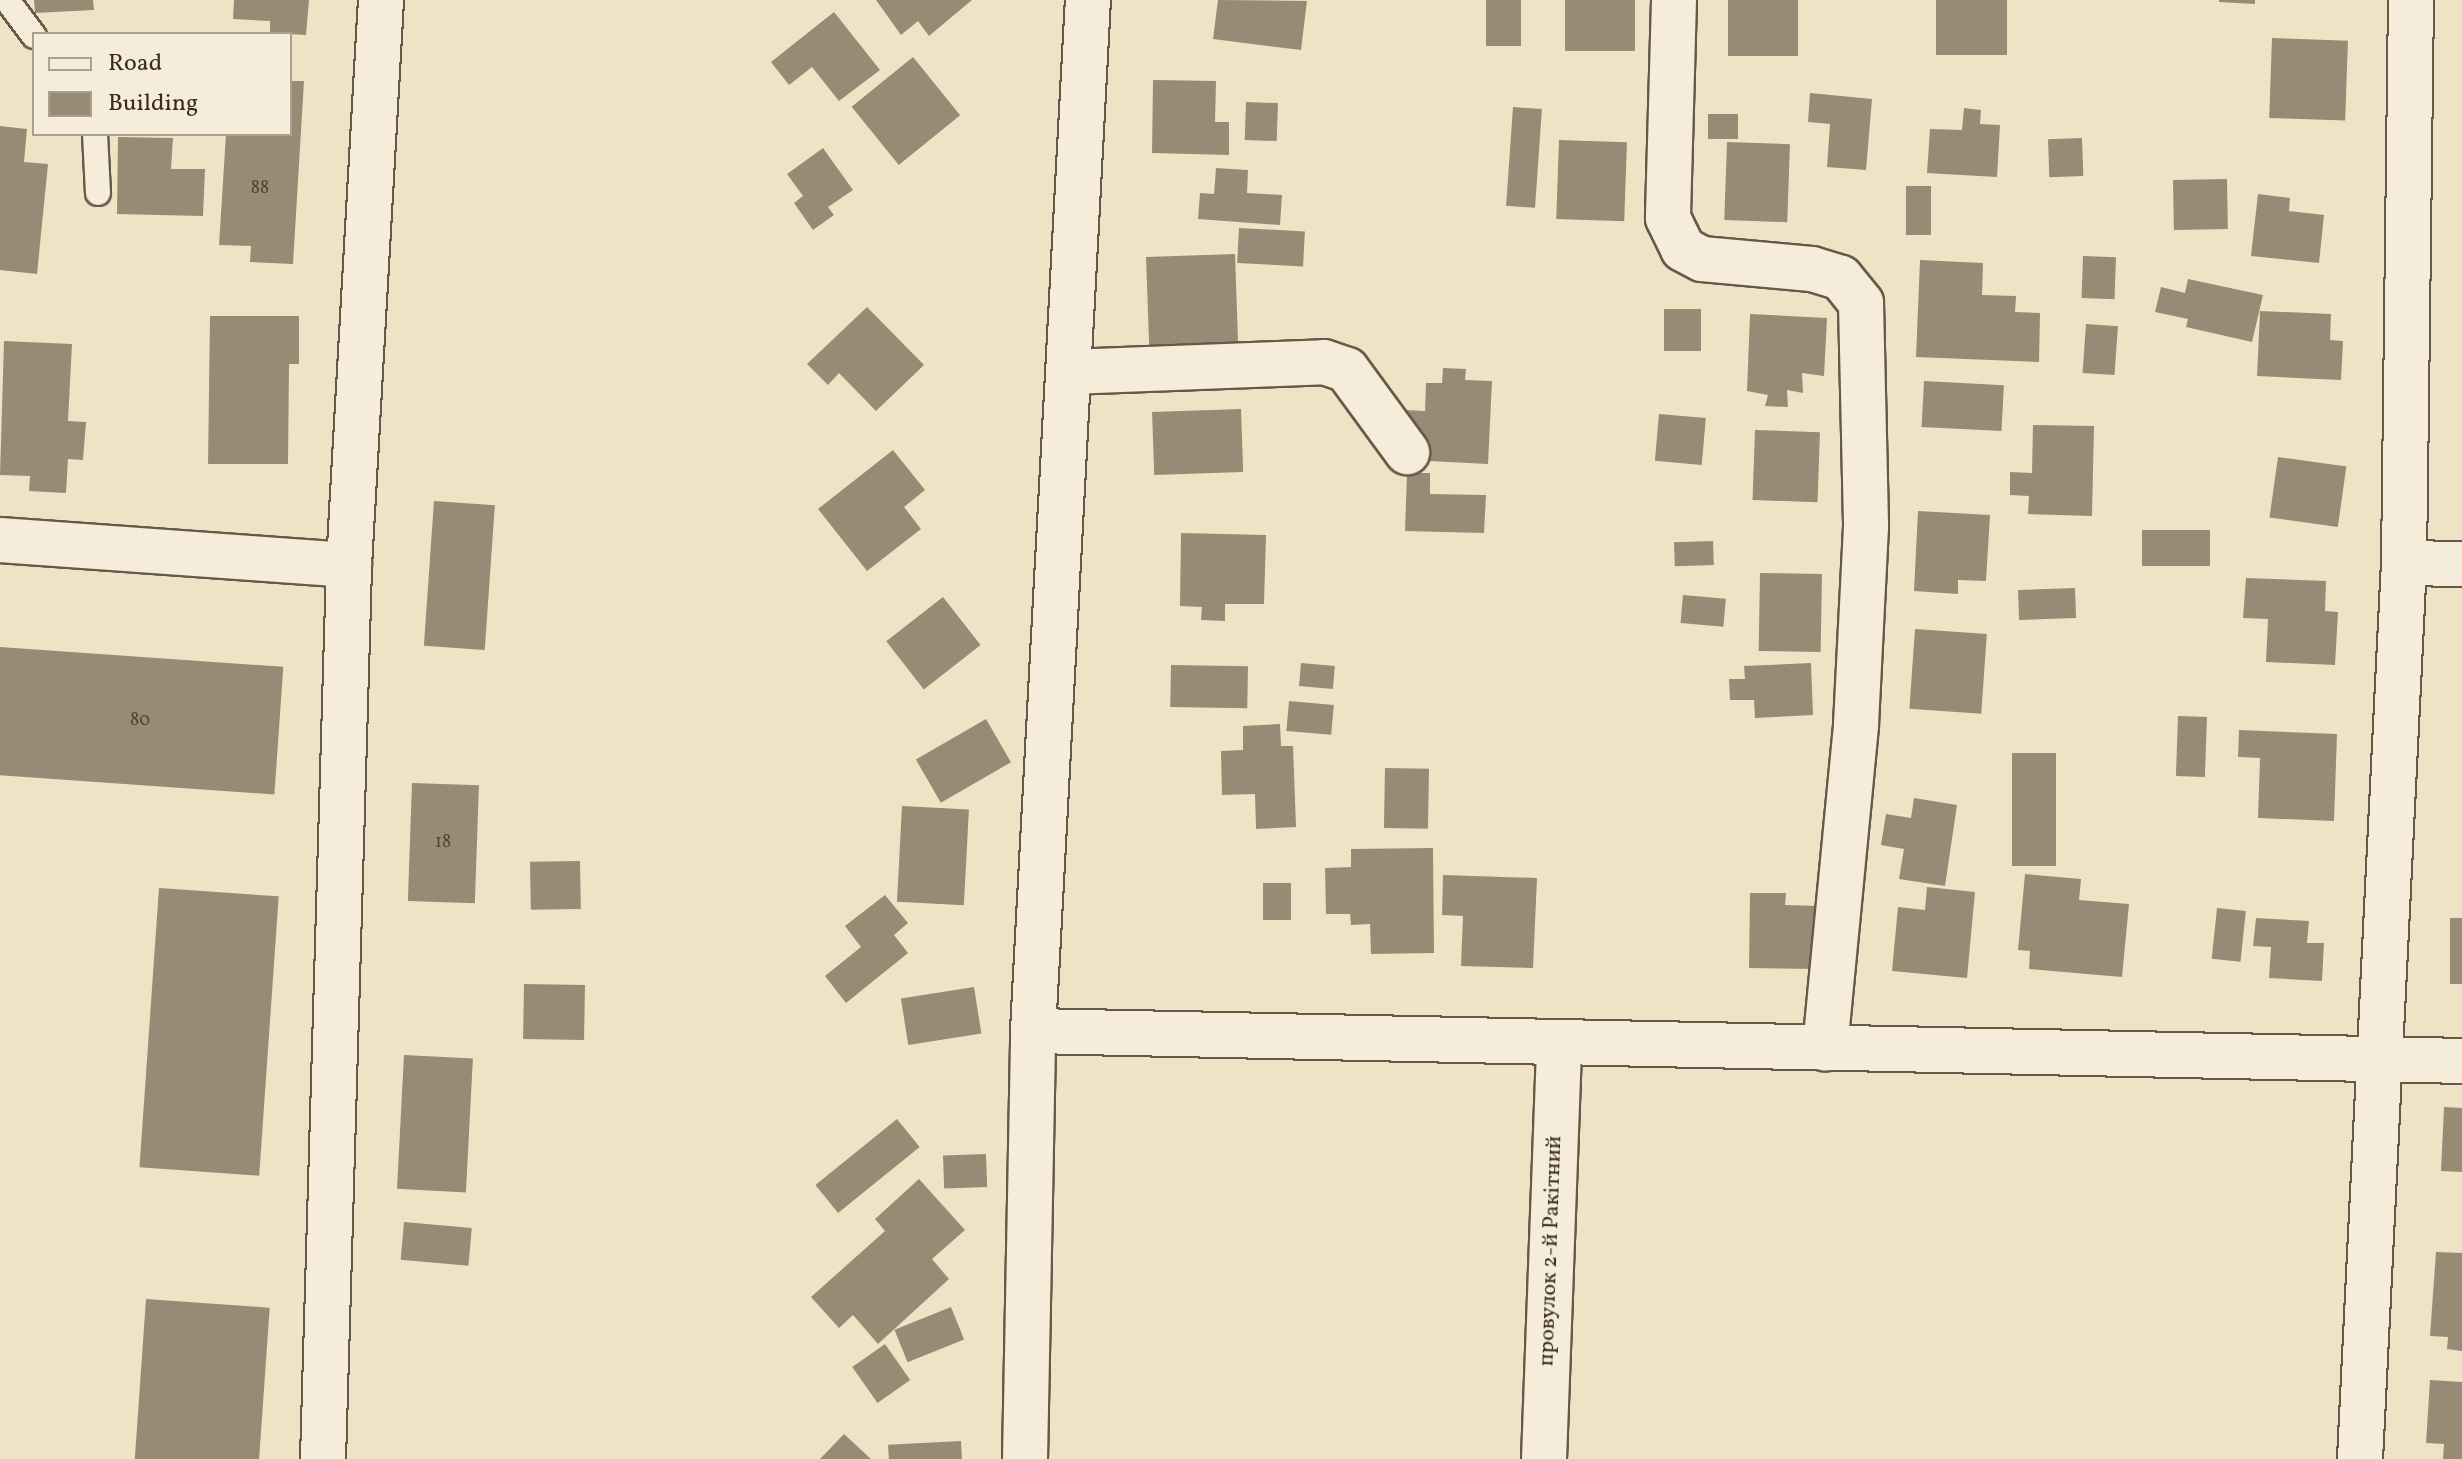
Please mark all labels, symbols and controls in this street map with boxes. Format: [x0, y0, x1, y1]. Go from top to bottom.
legend [32, 32, 292, 136]
text: Road [108, 47, 162, 81]
text: Building [108, 87, 198, 121]
house number: 88 [251, 178, 269, 200]
house number: 80 [130, 710, 150, 732]
house number: 18 [435, 832, 451, 854]
street label: провулок 2-й Ракітний [1534, 1135, 1568, 1367]

